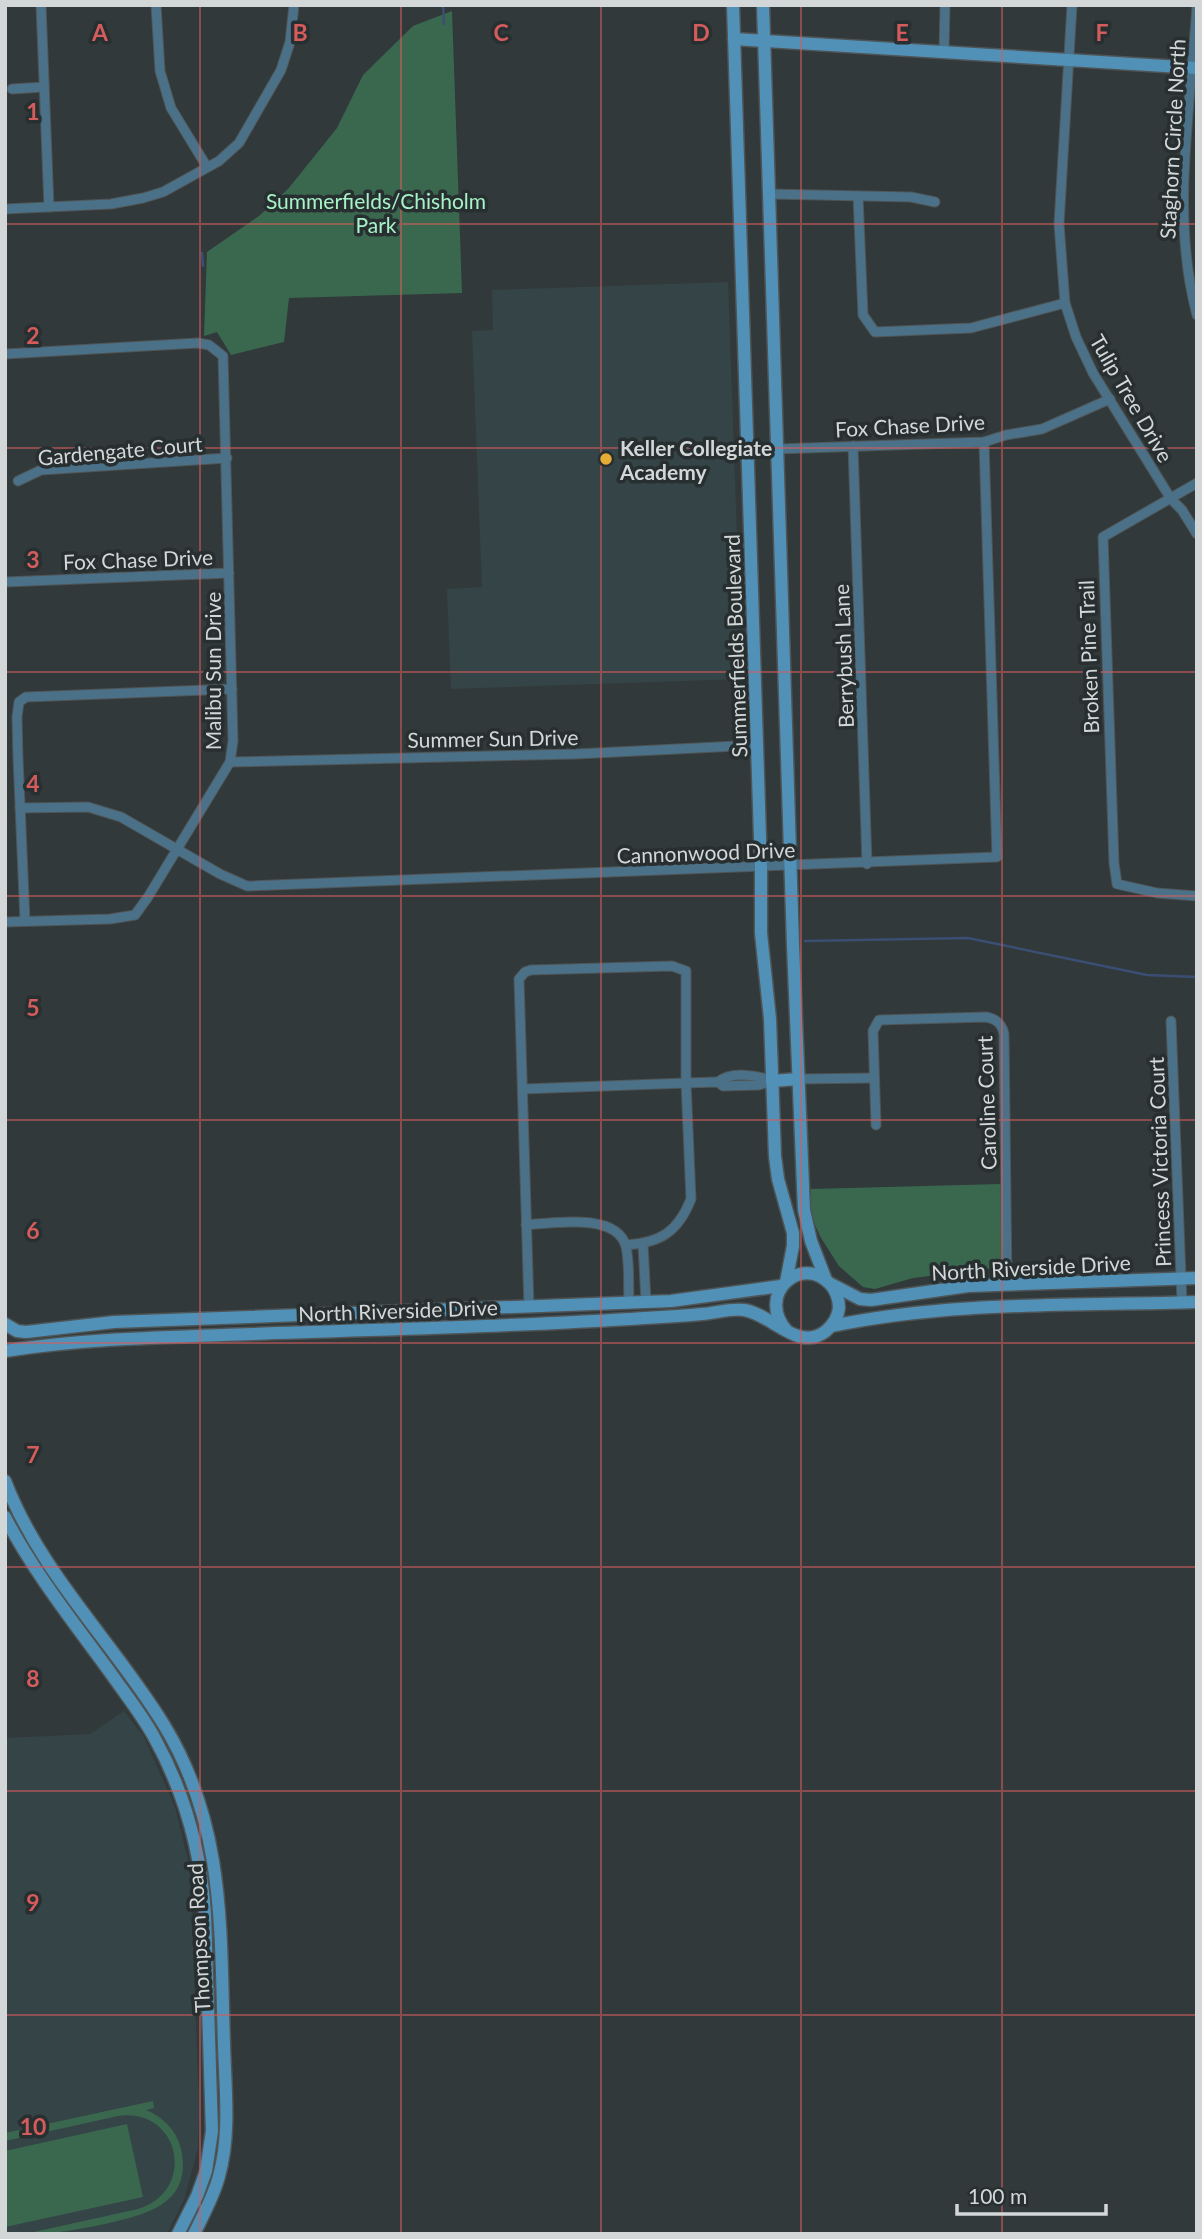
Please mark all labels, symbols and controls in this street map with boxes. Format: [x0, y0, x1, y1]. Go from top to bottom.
text: A [91, 18, 109, 46]
text: B [292, 18, 308, 46]
text: C [493, 18, 509, 46]
text: D [692, 18, 710, 46]
text: E [895, 18, 909, 46]
text: F [1095, 18, 1109, 46]
street label: Staghorn Circle North [1154, 38, 1190, 240]
text: 1 [26, 97, 40, 125]
park label: Summerfields/Chisholm Park [266, 188, 486, 237]
text: 2 [26, 321, 40, 349]
street label: Tulip Tree Drive [1085, 330, 1179, 466]
street label: Fox Chase Drive [834, 409, 986, 441]
street label: Gardengate Court [37, 430, 204, 470]
place label: Keller Collegiate Academy [619, 435, 772, 484]
marker: Keller Collegiate Academy [598, 451, 614, 467]
street label: Summerfields Boulevard [719, 534, 751, 758]
street label: Fox Chase Drive [63, 544, 213, 574]
text: 3 [26, 545, 40, 573]
street label: Broken Pine Trail [1073, 580, 1103, 734]
street label: Berrybush Lane [828, 583, 858, 729]
street label: Malibu Sun Drive [200, 592, 225, 750]
street label: Summer Sun Drive [407, 724, 579, 752]
text: 4 [26, 769, 40, 797]
street label: Cannonwood Drive [616, 836, 796, 868]
text: 5 [26, 993, 40, 1021]
street label: Caroline Court [971, 1035, 1001, 1171]
street label: Princess Victoria Court [1143, 1056, 1175, 1268]
text: 6 [26, 1216, 40, 1244]
street label: North Riverside Drive [931, 1249, 1131, 1285]
street label: North Riverside Drive [298, 1294, 498, 1326]
text: 7 [26, 1440, 40, 1468]
text: 8 [26, 1664, 40, 1692]
street label: Thompson Road [182, 1863, 214, 2013]
text: 9 [26, 1888, 40, 1916]
text: 10 [20, 2112, 46, 2140]
scale bar [957, 2172, 1106, 2216]
text: 100 m [968, 2183, 1027, 2208]

